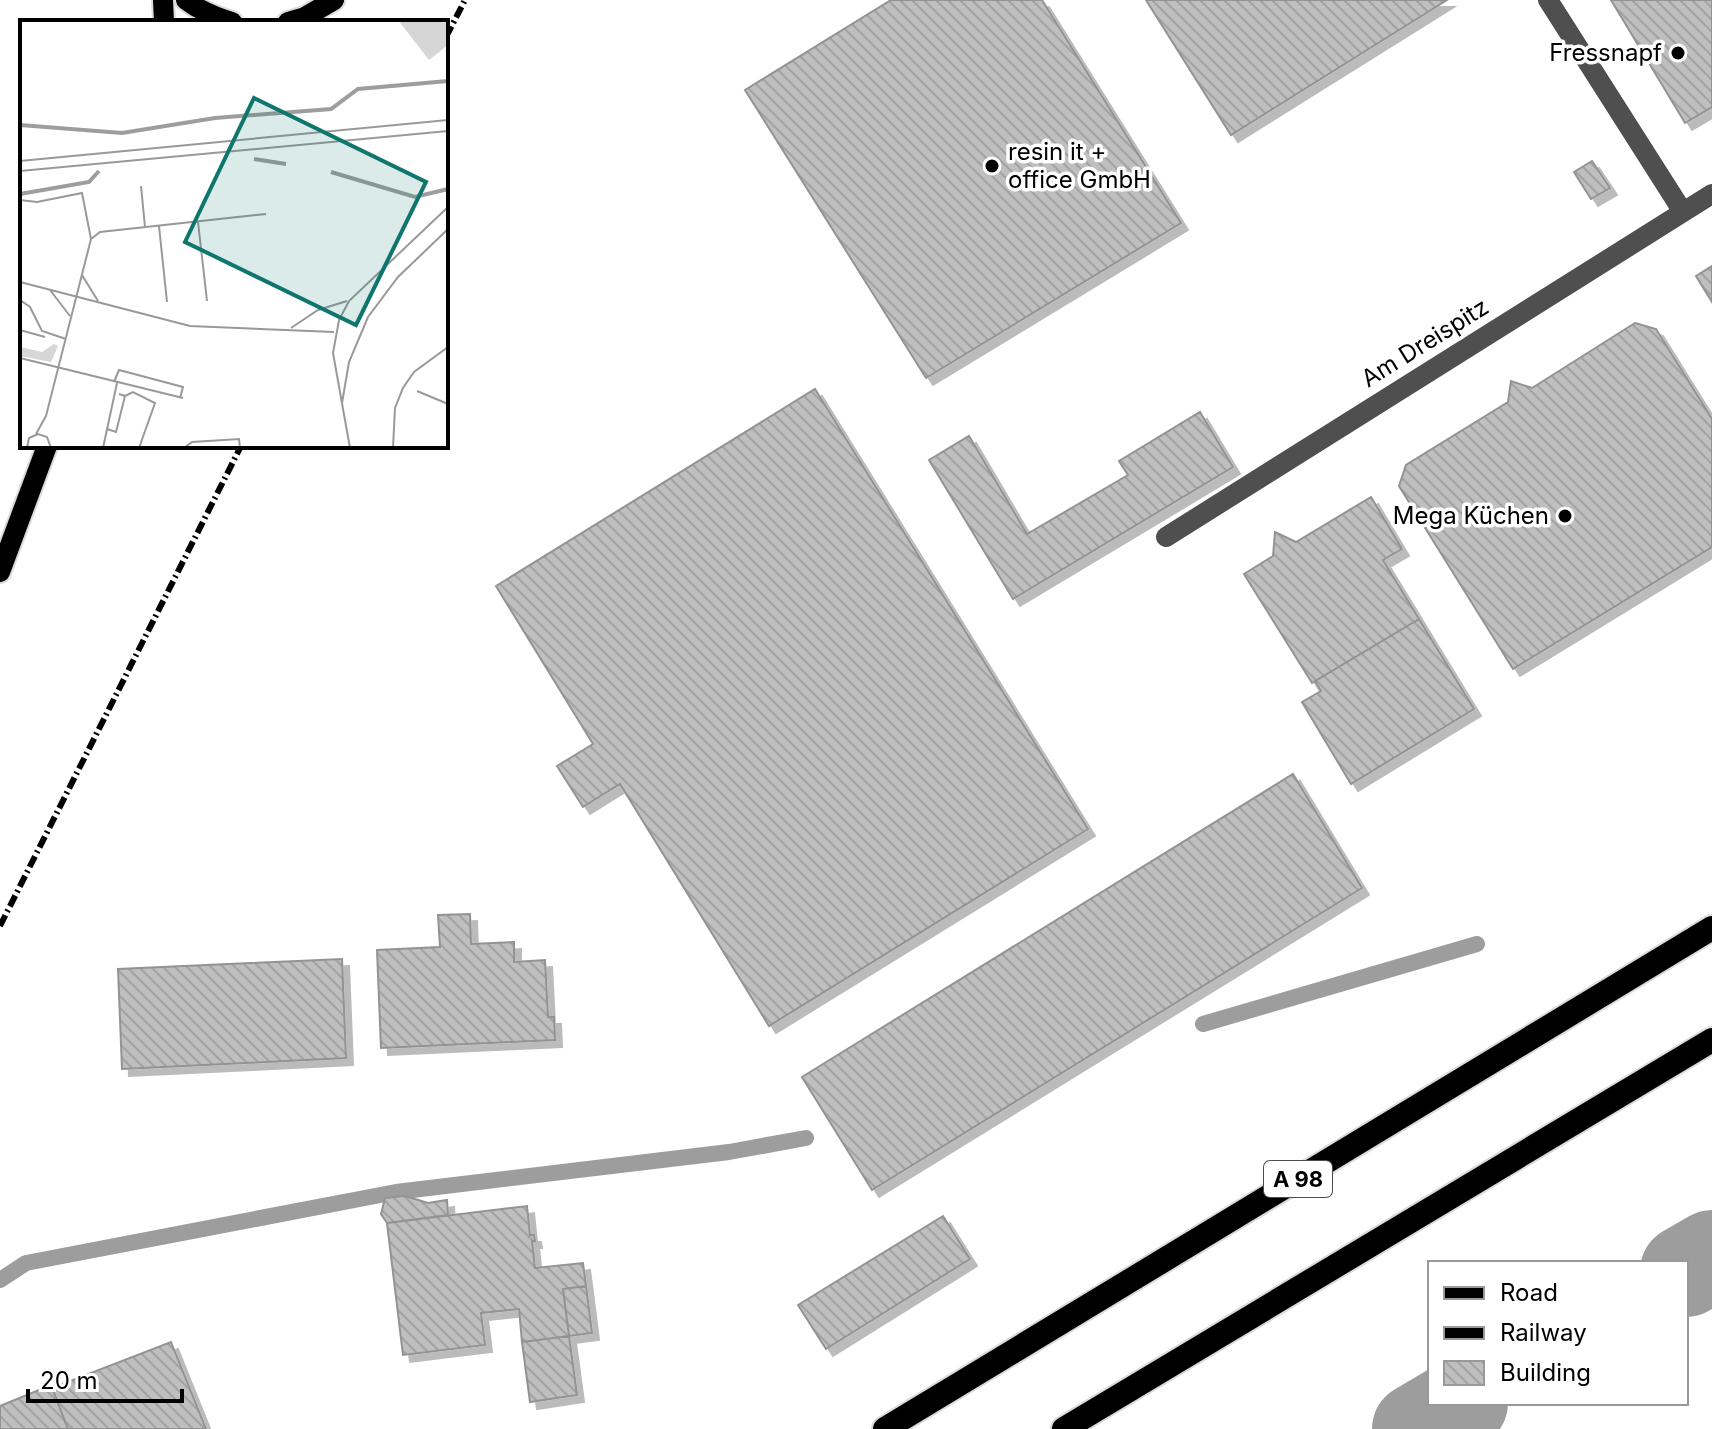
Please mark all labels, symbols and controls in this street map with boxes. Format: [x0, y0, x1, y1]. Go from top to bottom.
inset map [20, 20, 448, 448]
place label: Fressnapf [1549, 38, 1662, 67]
marker: Fressnapf [1669, 44, 1687, 62]
place label: resin it + office GmbH [1008, 137, 1151, 194]
marker: resin it + office GmbH [983, 157, 1001, 175]
street label: Am Dreispitz [1356, 292, 1494, 393]
place label: Mega Küchen [1393, 501, 1549, 530]
marker: Mega Küchen [1556, 507, 1574, 525]
road number: A 98 [1264, 1161, 1332, 1197]
legend [1428, 1261, 1688, 1405]
text: Road [1500, 1278, 1558, 1307]
text: Railway [1500, 1318, 1587, 1347]
scale bar [28, 1353, 182, 1403]
text: Building [1500, 1358, 1591, 1387]
text: 20 m [40, 1366, 98, 1395]

